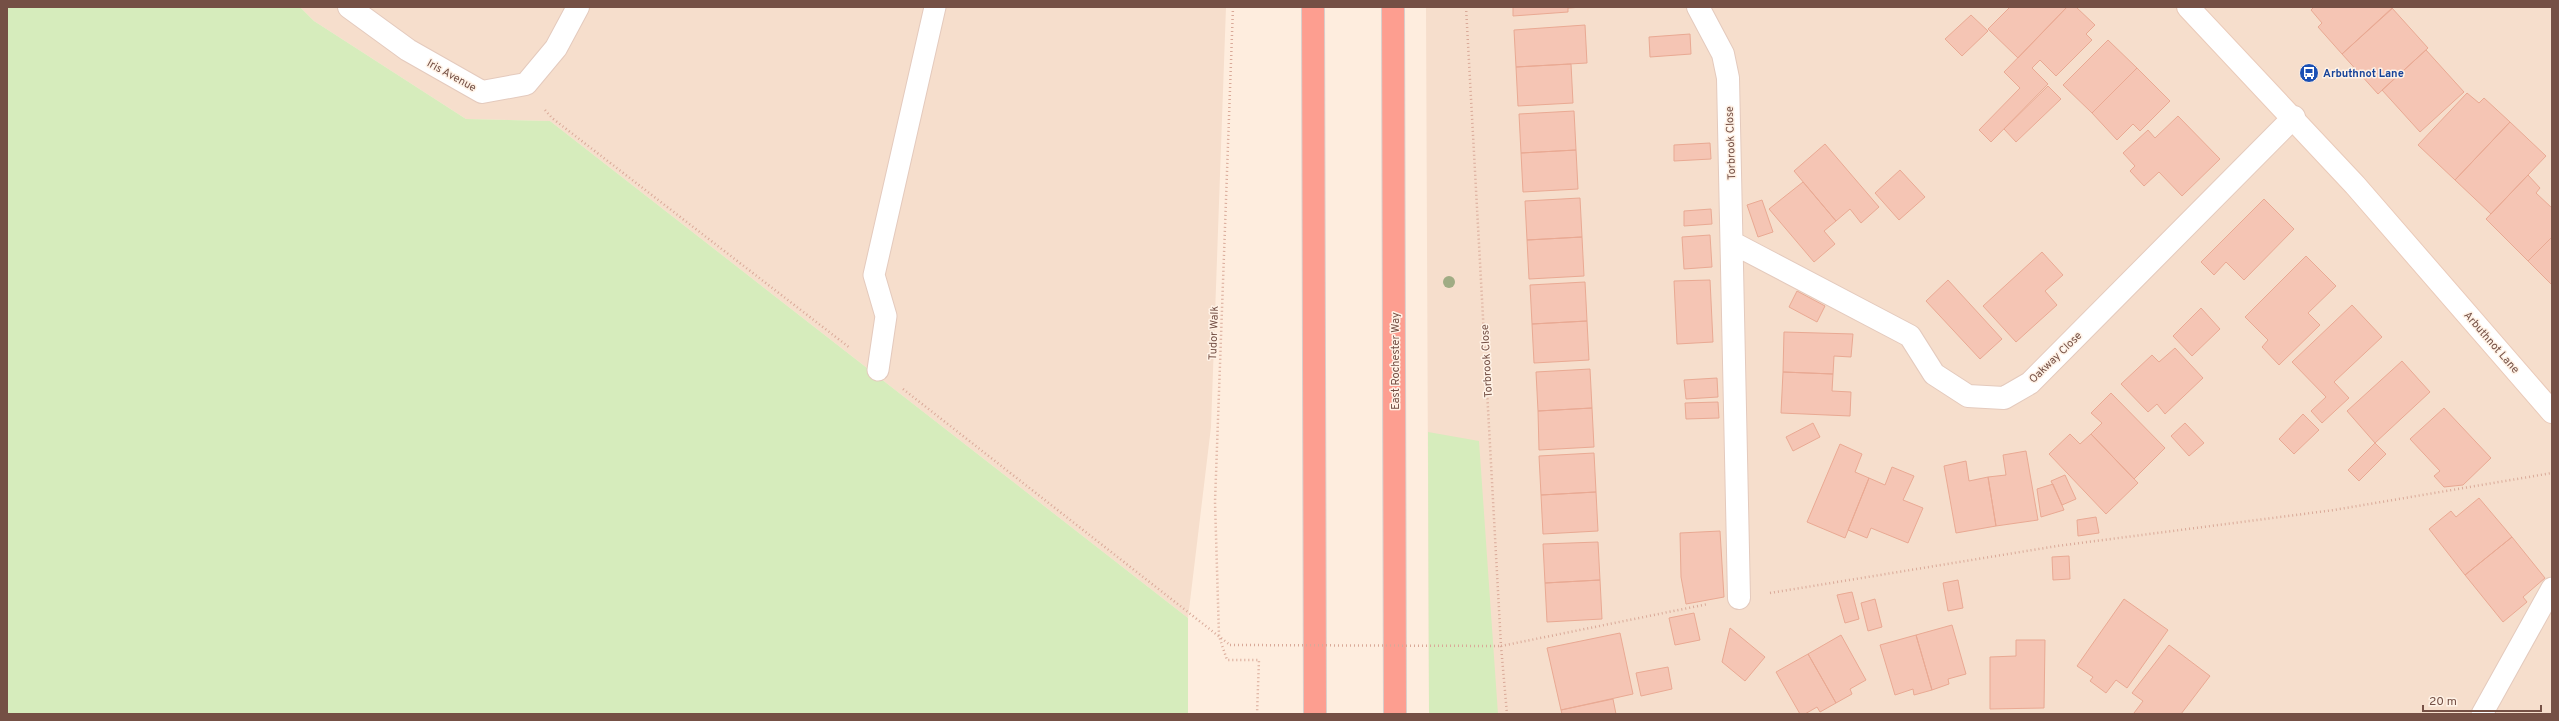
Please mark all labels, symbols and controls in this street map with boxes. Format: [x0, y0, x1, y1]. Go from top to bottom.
street label: Iris Avenue [424, 57, 479, 95]
bus stop icon: Arbuthnot Lane [2298, 62, 2320, 84]
place label: Arbuthnot Lane [2323, 67, 2404, 81]
street label: Torbrook Close [1723, 106, 1739, 180]
street label: Tudor Walk [1206, 305, 1222, 361]
street label: Arbuthnot Lane [2460, 309, 2522, 377]
street label: East Rochester Way [1389, 312, 1403, 410]
street label: Torbrook Close [1478, 324, 1496, 398]
street label: Oakway Close [2026, 329, 2085, 386]
scale bar [2423, 687, 2541, 713]
text: 20 m [2429, 694, 2457, 710]

